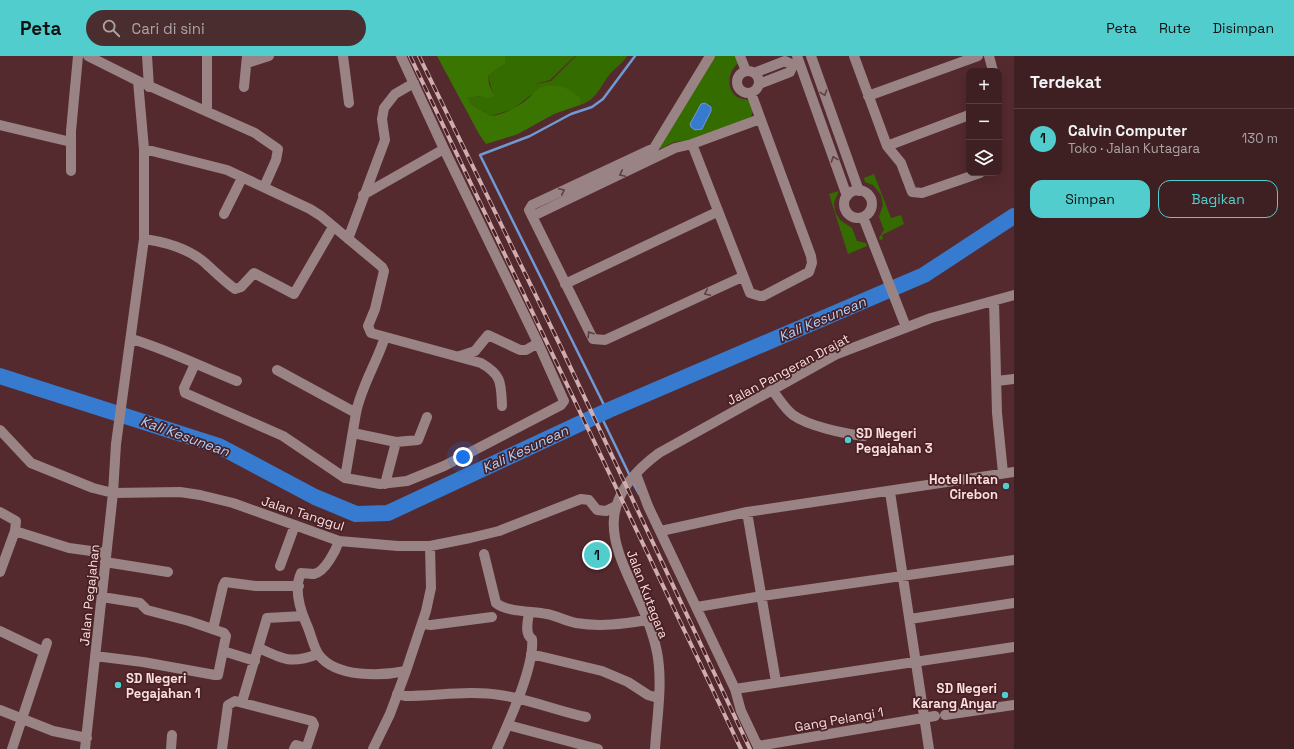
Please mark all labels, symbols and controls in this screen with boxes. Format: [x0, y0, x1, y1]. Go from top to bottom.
search box [86, 10, 366, 46]
text: Peta [20, 16, 62, 41]
icon: search [100, 17, 122, 39]
text: Cari di sini [132, 19, 205, 38]
text: Peta [1106, 19, 1137, 37]
text: Rute [1159, 19, 1191, 37]
text: Disimpan [1213, 19, 1274, 37]
map controls [966, 68, 1002, 176]
button: + [966, 68, 1002, 104]
text: Terdekat [1030, 71, 1102, 93]
one-way arrow [820, 89, 828, 96]
button: − [966, 104, 1002, 140]
text: Calvin Computer [1068, 121, 1187, 140]
text: 1 [1040, 130, 1046, 147]
text: 130 m [1242, 130, 1278, 147]
button: layers [966, 140, 1002, 176]
text: Toko · Jalan Kutagara [1068, 140, 1200, 157]
one-way arrow [830, 156, 839, 163]
one-way arrow [619, 169, 626, 177]
button: Simpan [1030, 180, 1150, 218]
button: Bagikan [1158, 180, 1278, 218]
one-way arrow [557, 188, 565, 196]
one-way arrow [703, 288, 711, 296]
water label: Kali Kesunean [776, 292, 869, 345]
street label: Jalan Pangeran Drajat [724, 330, 852, 409]
one-way arrow [588, 331, 595, 338]
water label: Kali Kesunean [138, 412, 232, 461]
water label: Kali Kesunean [479, 421, 571, 477]
place label: SD Negeri Pegajahan 3 [856, 425, 933, 457]
marker: SD Negeri Pegajahan 3 [843, 435, 853, 445]
your location [453, 447, 473, 467]
place label: Hotel Intan Cirebon [929, 471, 998, 503]
marker: Hotel Intan Cirebon [1001, 481, 1011, 491]
street label: Jalan Tanggul [259, 492, 347, 535]
pin: 1 [584, 540, 610, 570]
street label: Jalan Pegajahan [76, 543, 103, 647]
street label: Jalan Kutagara [623, 547, 672, 642]
place label: SD Negeri Pegajahan 1 [126, 670, 201, 702]
marker: SD Negeri Pegajahan 1 [113, 680, 123, 690]
place label: SD Negeri Karang Anyar [913, 680, 997, 712]
marker: SD Negeri Karang Anyar [1000, 690, 1010, 700]
street label: Gang Pelangi 1 [793, 703, 885, 736]

